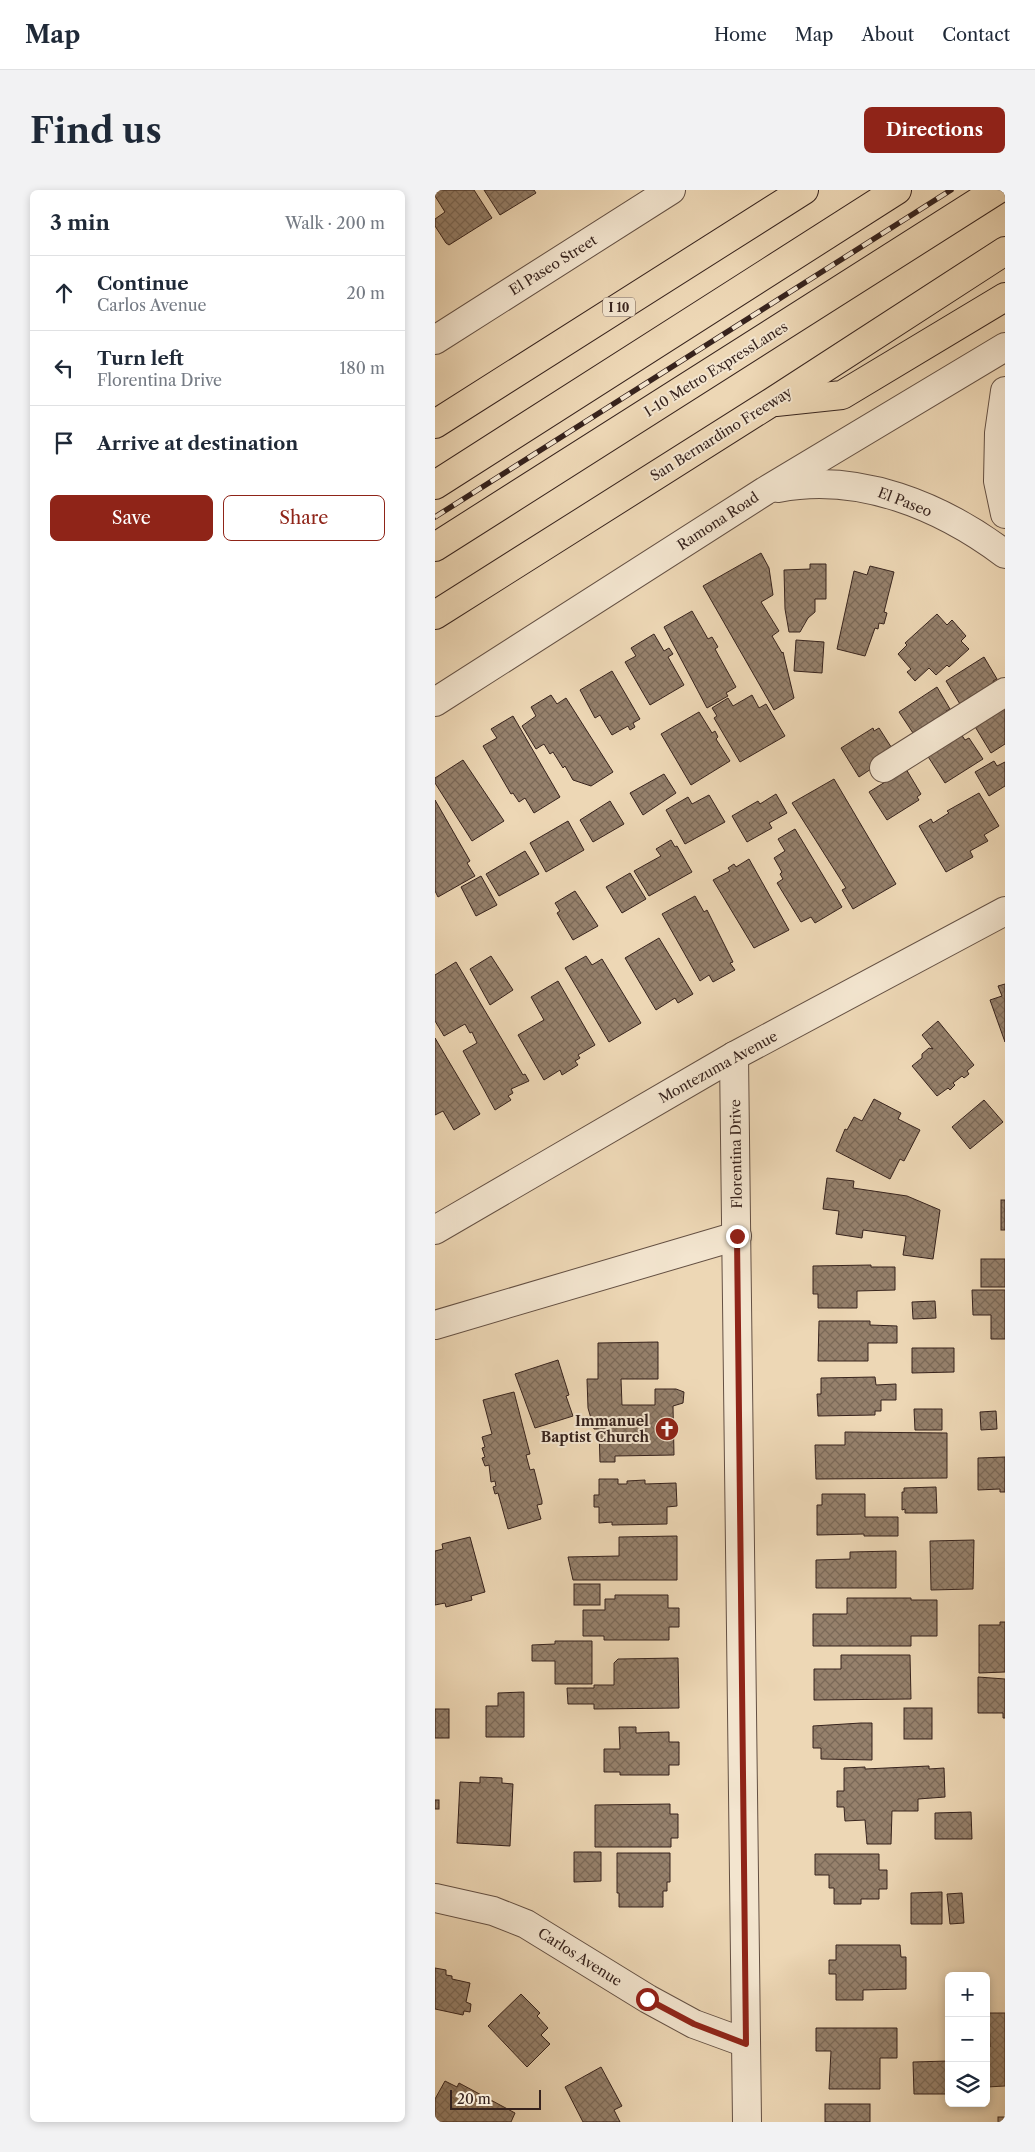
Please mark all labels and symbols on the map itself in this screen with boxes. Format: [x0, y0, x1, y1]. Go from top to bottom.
street label: El Paseo Street [506, 231, 600, 299]
road number: I 10 [603, 298, 635, 316]
street label: I-10 Metro ExpressLanes [641, 317, 791, 421]
street label: San Bernardino Freeway [647, 383, 795, 485]
street label: El Paseo [875, 483, 935, 521]
street label: Ramona Road [674, 488, 763, 554]
street label: Montezuma Avenue [655, 1027, 781, 1107]
street label: Florentina Drive [726, 1099, 746, 1209]
route end [726, 1225, 749, 1248]
place label: Immanuel Baptist Church [541, 1412, 649, 1446]
church icon: Immanuel Baptist Church [654, 1416, 680, 1442]
street label: Carlos Avenue [535, 1924, 626, 1990]
route start [636, 1988, 659, 2011]
scale bar [450, 2087, 541, 2110]

